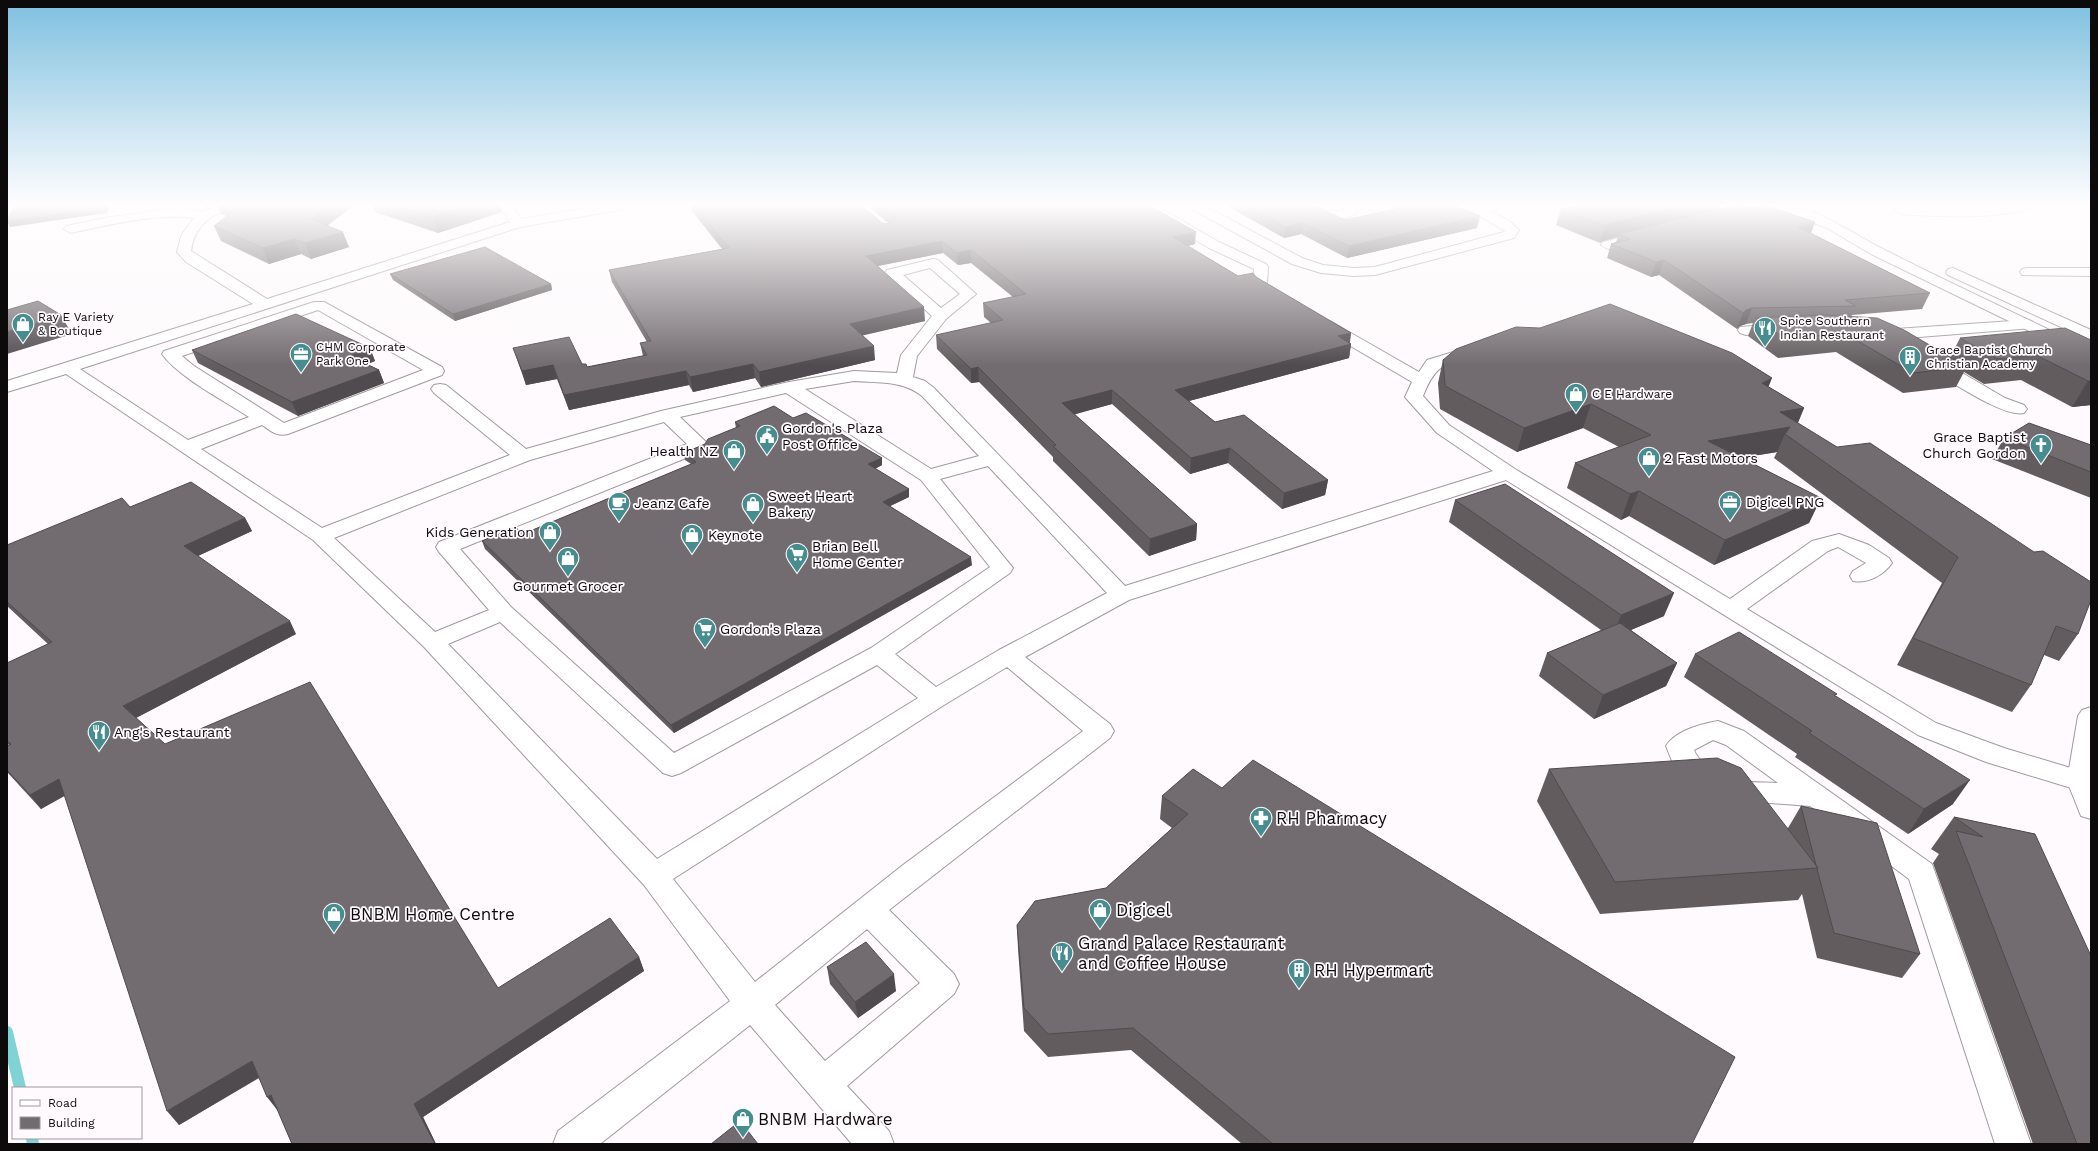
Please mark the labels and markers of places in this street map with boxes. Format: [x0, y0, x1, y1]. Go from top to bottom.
place label: Ray E Variety & Boutique [38, 310, 114, 338]
shop icon: Ray E Variety & Boutique [10, 311, 36, 344]
place label: Spice Southern Indian Restaurant [1780, 314, 1884, 342]
restaurant icon: Spice Southern Indian Restaurant [1752, 315, 1778, 348]
place label: CHM Corporate Park One [316, 340, 406, 368]
office icon: CHM Corporate Park One [288, 341, 314, 374]
place label: Grace Baptist Church Christian Academy [1926, 343, 2052, 371]
building icon: Grace Baptist Church Christian Academy [1897, 344, 1923, 377]
shop icon: C E Hardware [1563, 381, 1589, 414]
place label: C E Hardware [1592, 387, 1672, 401]
place label: Gordon's Plaza Post Office [782, 420, 883, 452]
public building icon: Gordon's Plaza Post Office [754, 423, 780, 456]
place label: Grace Baptist Church Gordon [1922, 429, 2026, 461]
church icon: Grace Baptist Church Gordon [2028, 432, 2054, 465]
shop icon: Health NZ [721, 438, 747, 471]
place label: Health NZ [649, 443, 718, 459]
shop icon: 2 Fast Motors [1636, 445, 1662, 478]
place label: 2 Fast Motors [1664, 450, 1758, 466]
place label: Sweet Heart Bakery [768, 488, 852, 520]
office icon: Digicel PNG [1717, 489, 1743, 522]
cafe icon: Jeanz Cafe [606, 490, 632, 523]
shop icon: Sweet Heart Bakery [740, 491, 766, 524]
place label: Digicel PNG [1746, 494, 1824, 510]
place label: Jeanz Cafe [634, 495, 710, 511]
shop icon: Kids Generation [537, 519, 563, 552]
shop icon: Keynote [679, 522, 705, 555]
place label: Kids Generation [425, 524, 534, 540]
place label: Keynote [708, 527, 762, 543]
place label: Brian Bell Home Center [812, 538, 903, 570]
supermarket icon: Brian Bell Home Center [784, 541, 810, 574]
shop icon: Gourmet Grocer [555, 545, 581, 578]
place label: Gourmet Grocer [513, 578, 623, 594]
supermarket icon: Gordon's Plaza [692, 616, 718, 649]
place label: Gordon's Plaza [720, 621, 821, 637]
restaurant icon: Ang's Restaurant [86, 719, 112, 752]
place label: Ang's Restaurant [114, 724, 230, 740]
pharmacy icon: RH Pharmacy [1248, 805, 1274, 838]
place label: RH Pharmacy [1276, 808, 1387, 828]
shop icon: Digicel [1087, 897, 1113, 930]
place label: Digicel [1116, 900, 1172, 920]
shop icon: BNBM Home Centre [321, 901, 347, 934]
place label: BNBM Home Centre [350, 904, 515, 924]
place label: Grand Palace Restaurant and Coffee House [1078, 933, 1284, 973]
restaurant icon: Grand Palace Restaurant and Coffee House [1049, 940, 1075, 973]
building icon: RH Hypermart [1286, 957, 1312, 990]
place label: RH Hypermart [1314, 960, 1432, 980]
shop icon: BNBM Hardware [730, 1106, 756, 1139]
place label: BNBM Hardware [758, 1109, 892, 1129]

